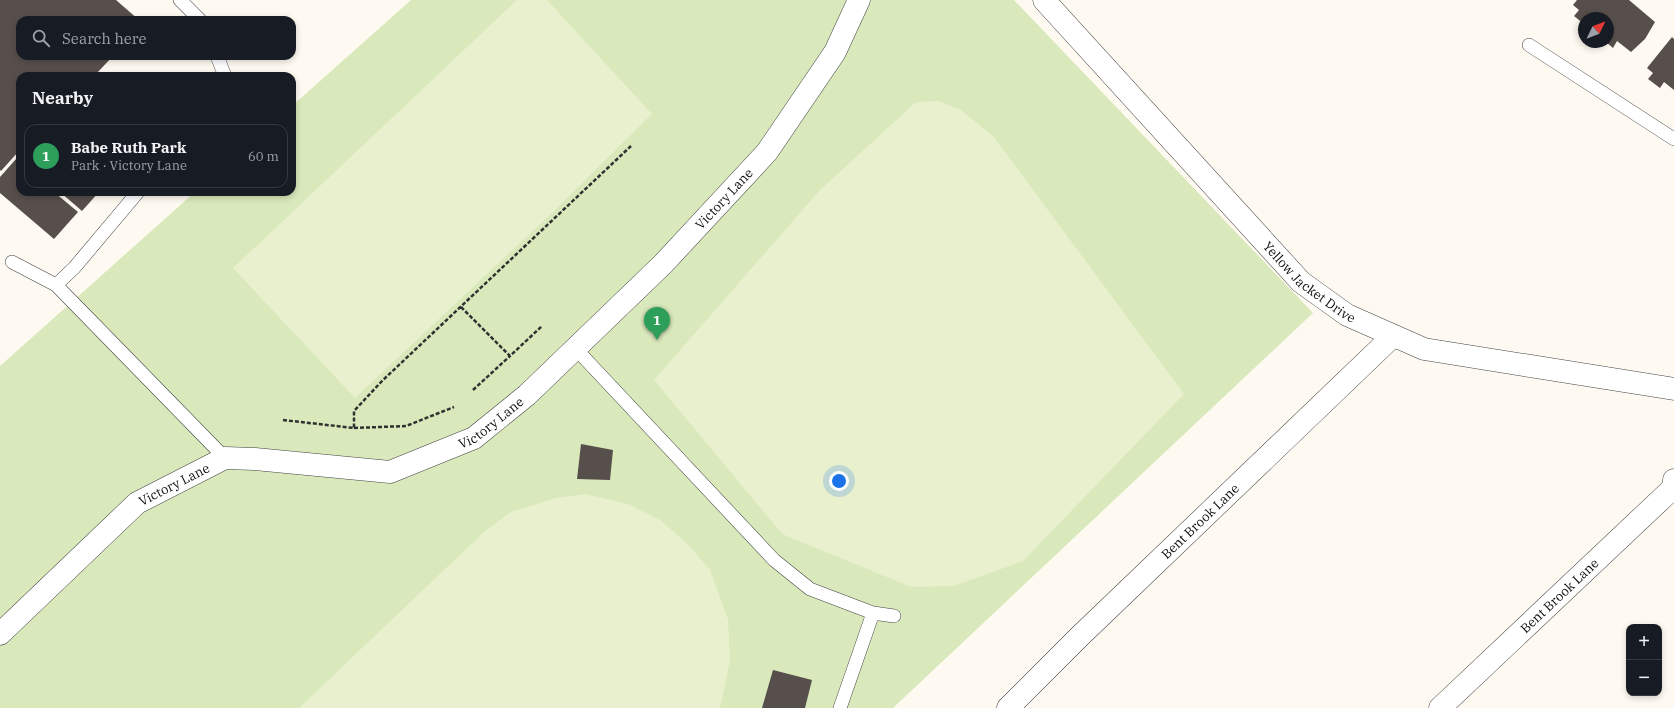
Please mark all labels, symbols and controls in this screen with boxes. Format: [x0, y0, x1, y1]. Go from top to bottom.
north arrow [1578, 12, 1614, 48]
search box [16, 16, 296, 60]
icon: search [30, 27, 52, 49]
text: Search here [62, 29, 147, 48]
text: Nearby [32, 87, 93, 109]
text: Babe Ruth Park [71, 138, 186, 157]
text: 1 [42, 148, 50, 165]
text: 60 m [248, 148, 279, 165]
text: Park · Victory Lane [71, 157, 187, 174]
street label: Victory Lane [692, 165, 757, 233]
street label: Yellow Jacket Drive [1259, 238, 1358, 327]
pin: 1 [644, 307, 670, 340]
street label: Victory Lane [456, 393, 527, 452]
street label: Victory Lane [136, 459, 212, 510]
your location [829, 471, 849, 491]
street label: Bent Brook Lane [1158, 480, 1243, 563]
street label: Bent Brook Lane [1517, 555, 1602, 637]
map controls [1626, 624, 1662, 696]
button: + [1626, 624, 1662, 660]
button: − [1626, 660, 1662, 696]

